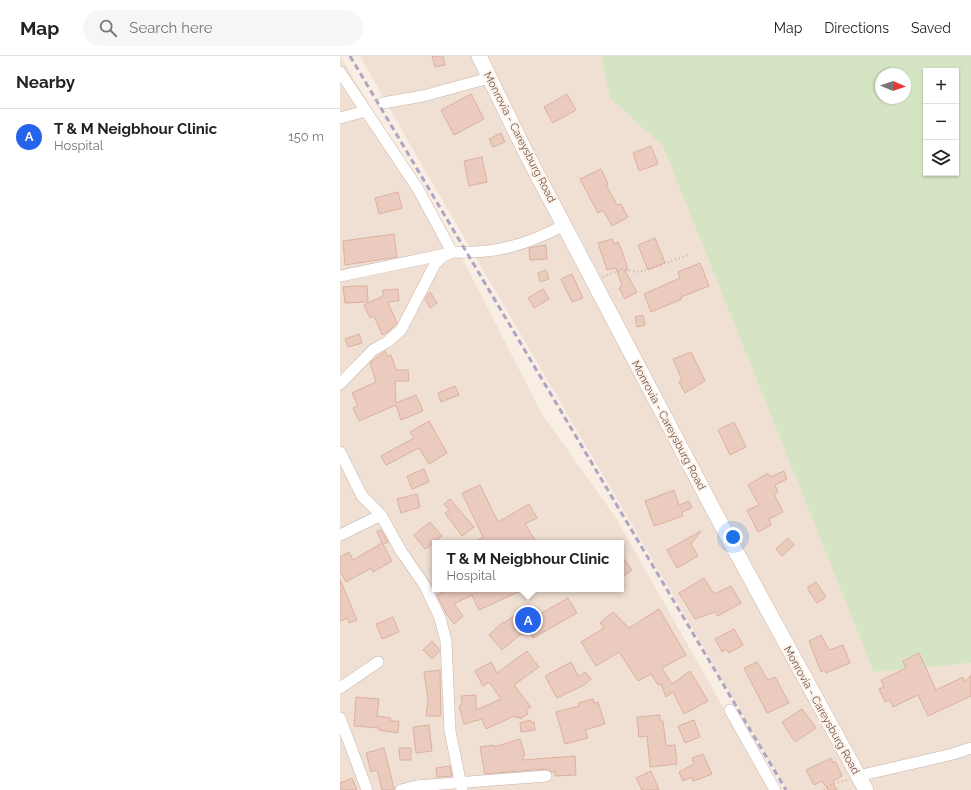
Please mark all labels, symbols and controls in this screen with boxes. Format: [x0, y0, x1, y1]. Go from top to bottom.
search box [83, 10, 363, 46]
text: Map [20, 17, 59, 39]
icon: search [97, 17, 119, 39]
text: Search here [129, 19, 213, 37]
text: Map [774, 20, 802, 36]
text: Directions [824, 20, 889, 36]
text: Saved [911, 20, 951, 36]
north arrow [875, 68, 911, 104]
map controls [923, 68, 959, 176]
button: + [923, 68, 959, 104]
street label: Monrovia - Careysburg Road [481, 70, 558, 205]
text: Nearby [16, 72, 75, 92]
button: − [923, 104, 959, 140]
text: T & M Neigbhour Clinic [54, 120, 217, 138]
text: A [25, 129, 33, 144]
text: 150 m [288, 129, 324, 144]
text: Hospital [54, 138, 103, 153]
button: layers [923, 140, 959, 176]
street label: Monrovia - Careysburg Road [629, 358, 708, 492]
your location [723, 527, 743, 547]
popup [432, 540, 624, 592]
text: T & M Neigbhour Clinic [446, 550, 610, 568]
text: Hospital [446, 568, 496, 583]
pin: A [515, 605, 541, 635]
street label: Monrovia - Careysburg Road [781, 644, 862, 777]

